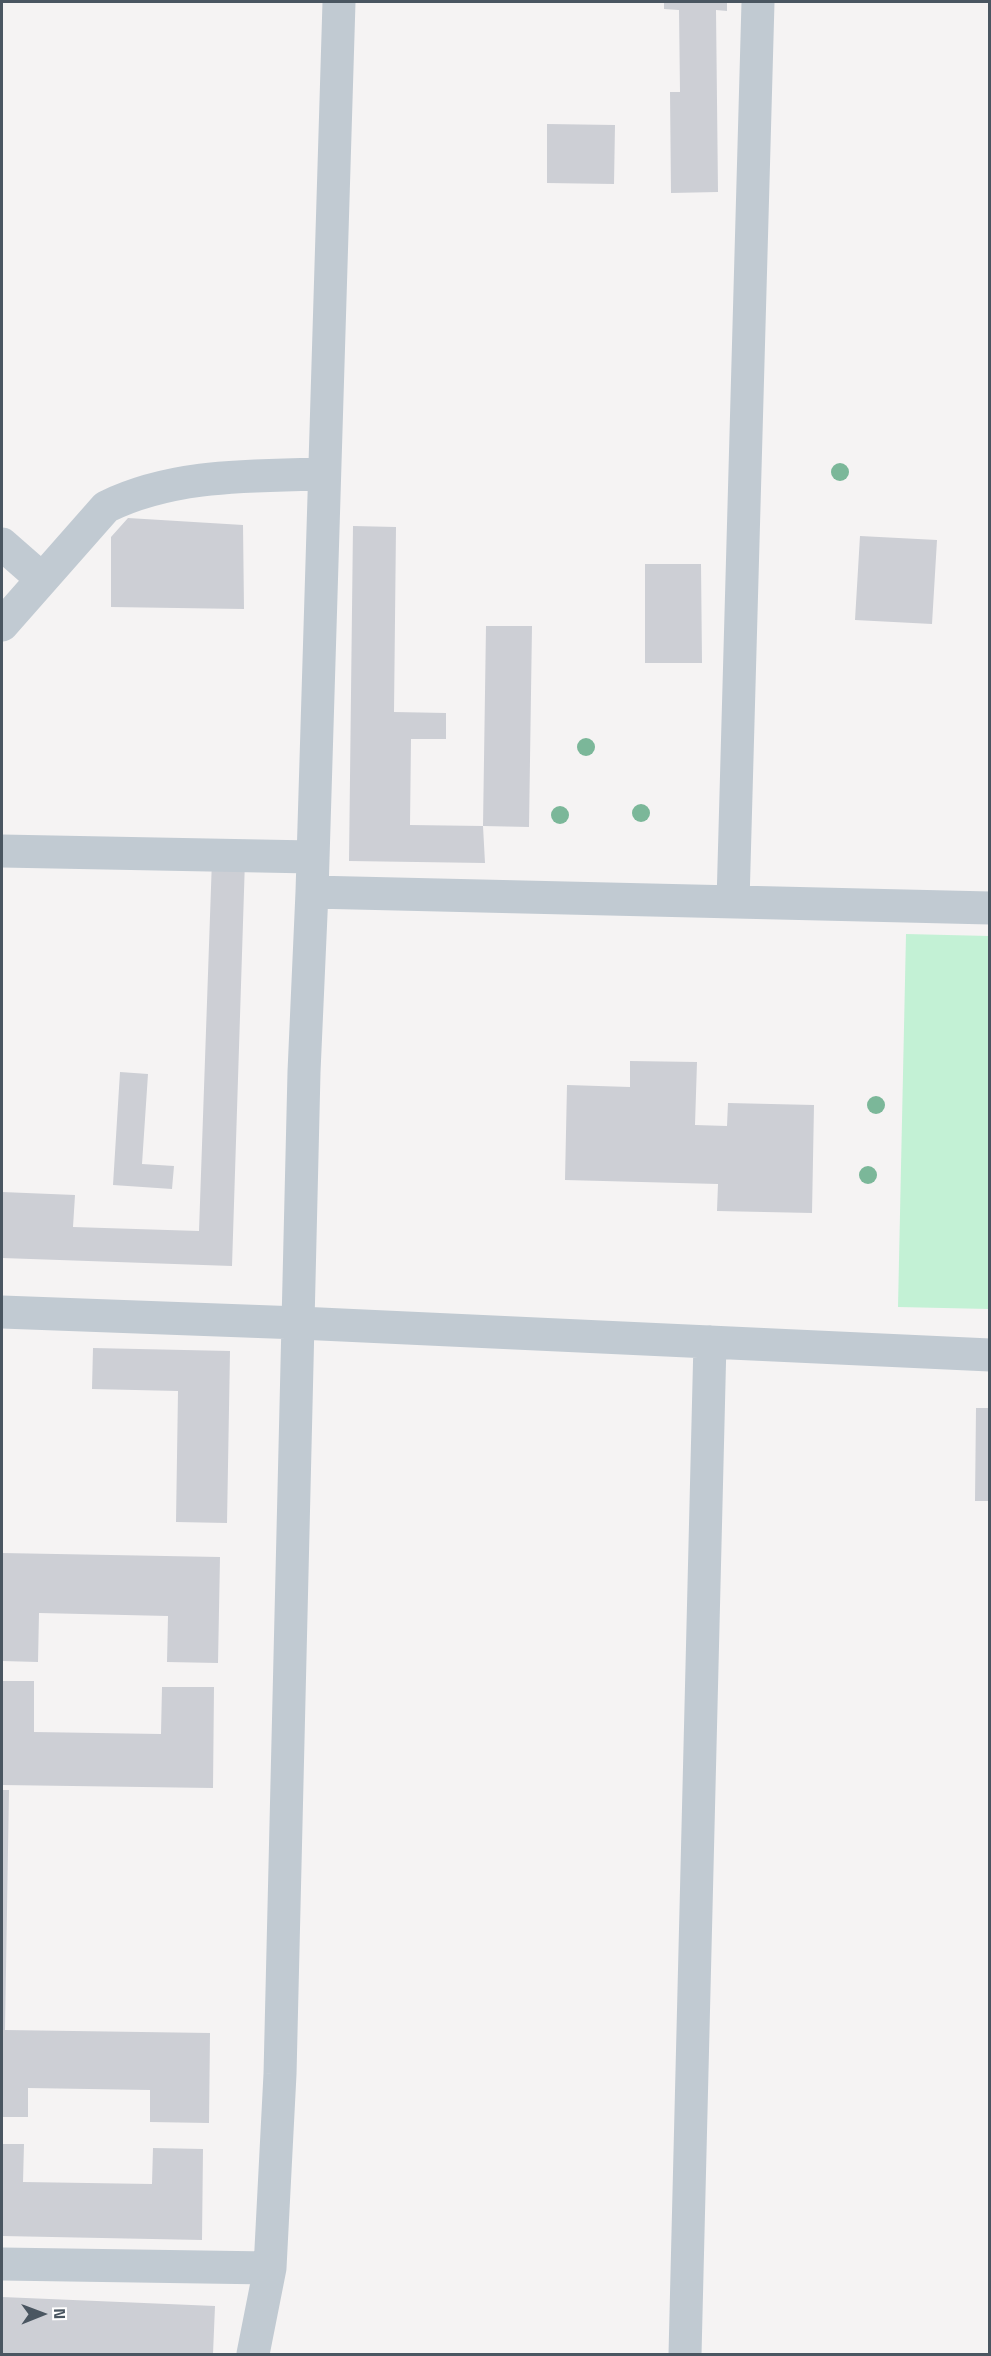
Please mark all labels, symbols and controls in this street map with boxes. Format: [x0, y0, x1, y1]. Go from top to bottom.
north arrow [12, 2284, 72, 2344]
text: N [48, 2308, 72, 2319]

